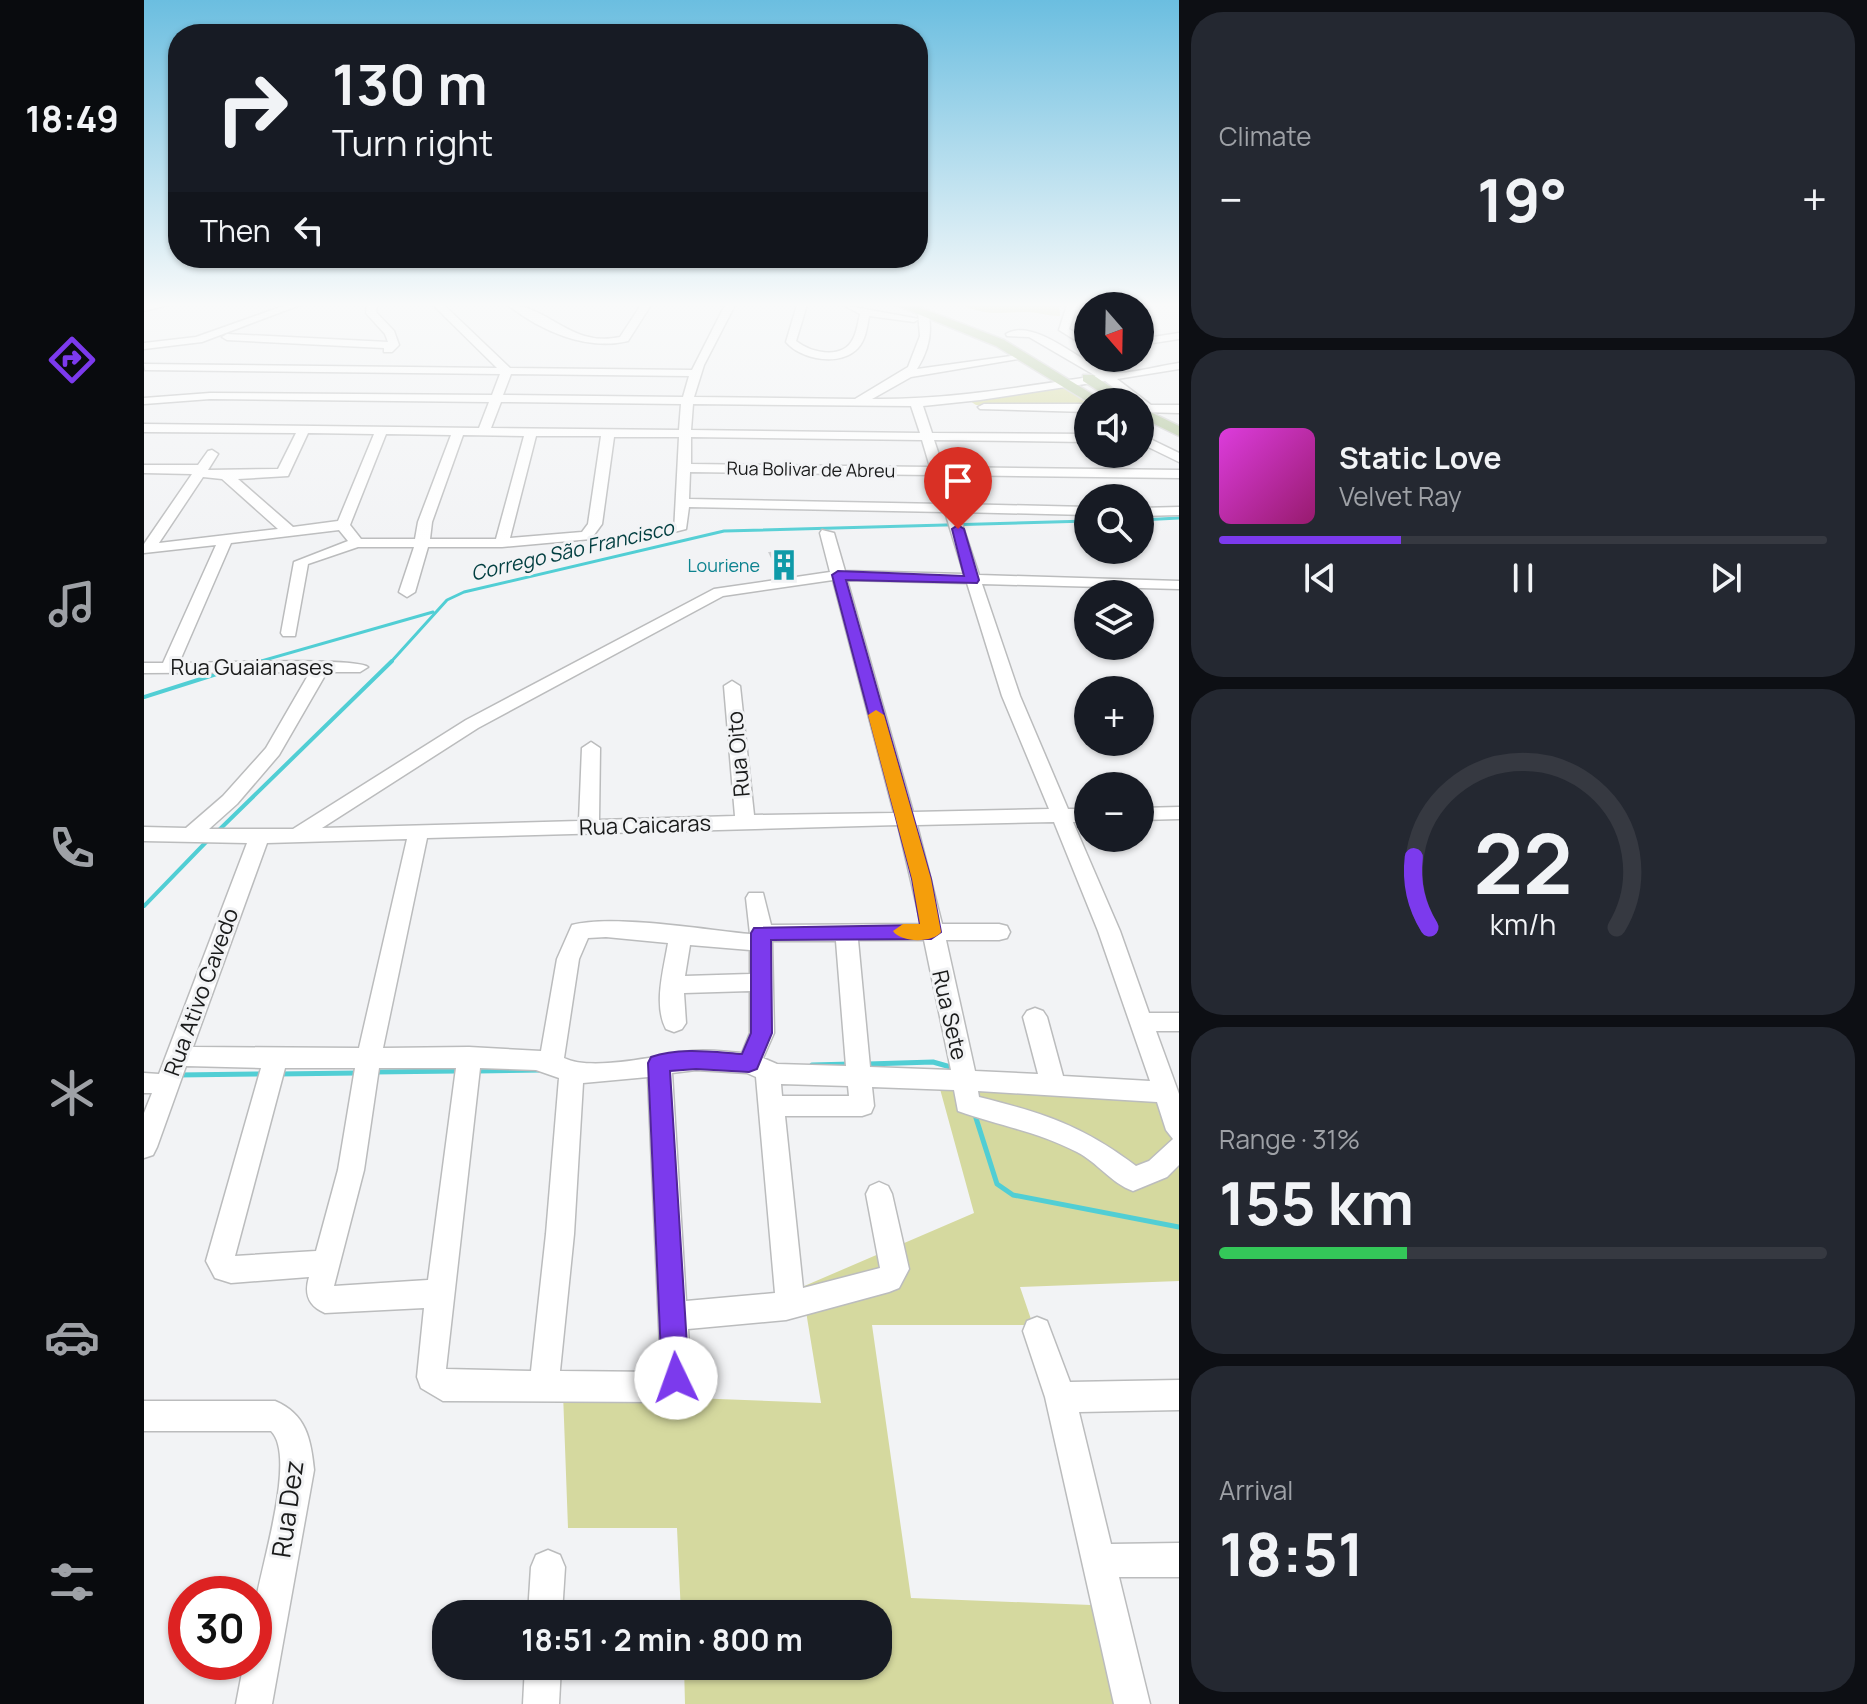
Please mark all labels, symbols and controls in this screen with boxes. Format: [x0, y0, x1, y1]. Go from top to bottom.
text: 130 m [332, 45, 488, 122]
icon: right [200, 56, 304, 160]
text: 18:49 [25, 94, 119, 143]
text: Turn right [332, 118, 493, 167]
text: Climate [1219, 118, 1311, 154]
text: 19° [1477, 158, 1567, 240]
text: − [1219, 169, 1243, 229]
text: + [1802, 169, 1827, 229]
icon: left [287, 208, 331, 252]
text: Then [200, 210, 271, 251]
north arrow [1074, 292, 1154, 372]
map controls [1074, 292, 1154, 852]
icon: directions [44, 332, 100, 388]
button: sound [1074, 388, 1154, 468]
text: Static Love [1339, 437, 1502, 478]
pin [924, 447, 992, 529]
street label: Rua Bolivar de Abreu [726, 456, 896, 482]
icon: arrive [936, 459, 980, 503]
text: Velvet Ray [1339, 478, 1462, 514]
button: search [1074, 484, 1154, 564]
water label: Corrego São Francisco [468, 513, 677, 586]
building icon: Louriene [767, 548, 801, 582]
place label: Louriene [687, 553, 760, 577]
icon: previous [1298, 556, 1342, 600]
icon: pause [1501, 556, 1545, 600]
icon: next [1704, 556, 1748, 600]
icon: music [44, 576, 100, 632]
button: layers [1074, 580, 1154, 660]
street label: Rua Guaianases [171, 652, 333, 682]
button: + [1074, 676, 1154, 756]
street label: Rua Oito [719, 710, 757, 798]
button: − [1074, 772, 1154, 852]
text: 22 [1473, 805, 1573, 919]
street label: Rua Caicaras [578, 808, 712, 842]
icon: phone [44, 820, 100, 876]
street label: Rua Ativo Cavedo [157, 904, 245, 1080]
text: km/h [1490, 905, 1556, 944]
street label: Rua Sete [925, 967, 975, 1063]
icon: climate [44, 1065, 100, 1121]
text: Range · 31% [1219, 1121, 1360, 1157]
text: 155 km [1219, 1161, 1414, 1243]
icon: car [44, 1309, 100, 1365]
position arrow [634, 1336, 718, 1420]
street label: Rua Dez [262, 1458, 312, 1560]
text: Arrival [1219, 1472, 1293, 1508]
text: 18:51 [1219, 1512, 1364, 1594]
icon: filters [44, 1554, 100, 1610]
speed limit sign: 30 [168, 1576, 272, 1680]
text: 18:51 · 2 min · 800 m [521, 1619, 803, 1660]

